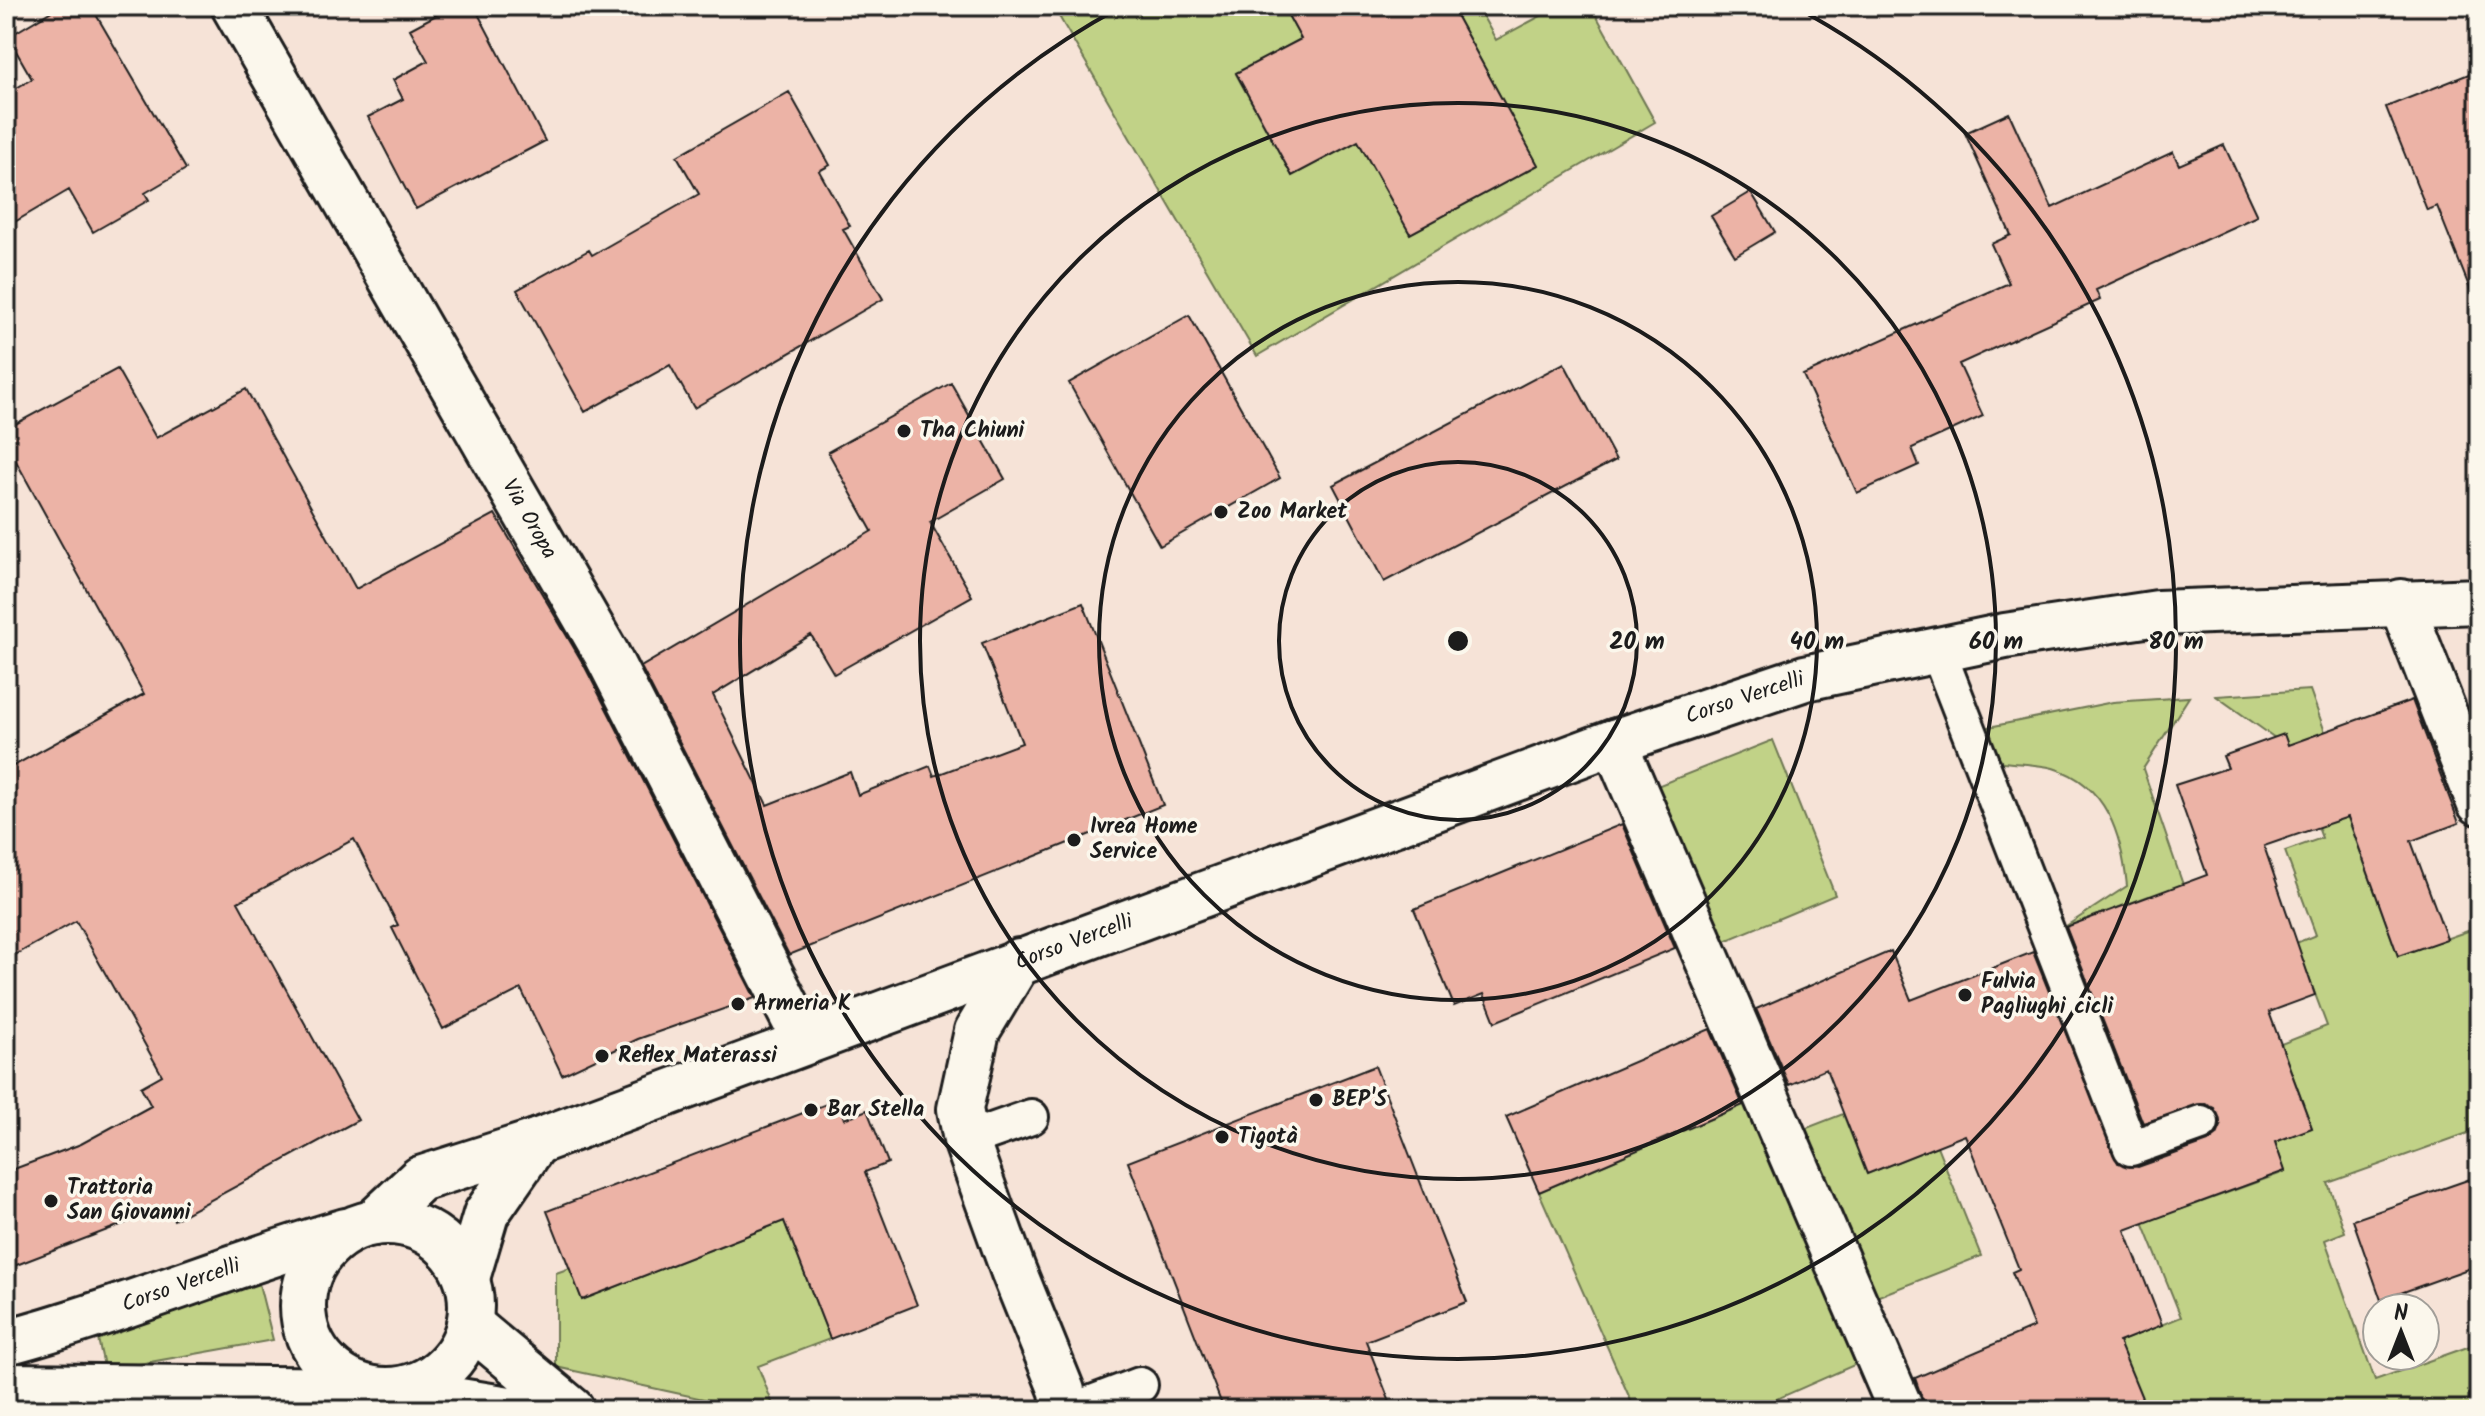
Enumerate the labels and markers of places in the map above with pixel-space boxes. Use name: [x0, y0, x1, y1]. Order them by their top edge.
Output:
place label: Tha Chiuni: [920, 414, 1026, 449]
marker: Tha Chiuni: [895, 422, 913, 440]
place label: Zoo Market: [1237, 495, 1348, 530]
marker: Zoo Market: [1212, 503, 1230, 521]
centre of rings: [1444, 627, 1472, 655]
place label: Ivrea Home Service: [1090, 810, 1198, 870]
marker: Ivrea Home Service: [1065, 831, 1083, 849]
place label: Fulvia Pagliughi cicli: [1981, 965, 2114, 1025]
marker: Fulvia Pagliughi cicli: [1956, 986, 1974, 1004]
place label: Armeria K: [754, 987, 851, 1022]
marker: Armeria K: [729, 995, 747, 1013]
place label: Reflex Materassi: [618, 1039, 778, 1074]
marker: Reflex Materassi: [593, 1047, 611, 1065]
place label: BEP'S: [1332, 1083, 1388, 1118]
marker: BEP'S: [1307, 1091, 1325, 1109]
place label: Bar Stella: [827, 1093, 924, 1128]
marker: Bar Stella: [802, 1101, 820, 1119]
place label: Tigotà: [1238, 1120, 1298, 1155]
marker: Tigotà: [1213, 1128, 1231, 1146]
place label: Trattoria San Giovanni: [67, 1171, 192, 1231]
marker: Trattoria San Giovanni: [42, 1192, 60, 1210]

